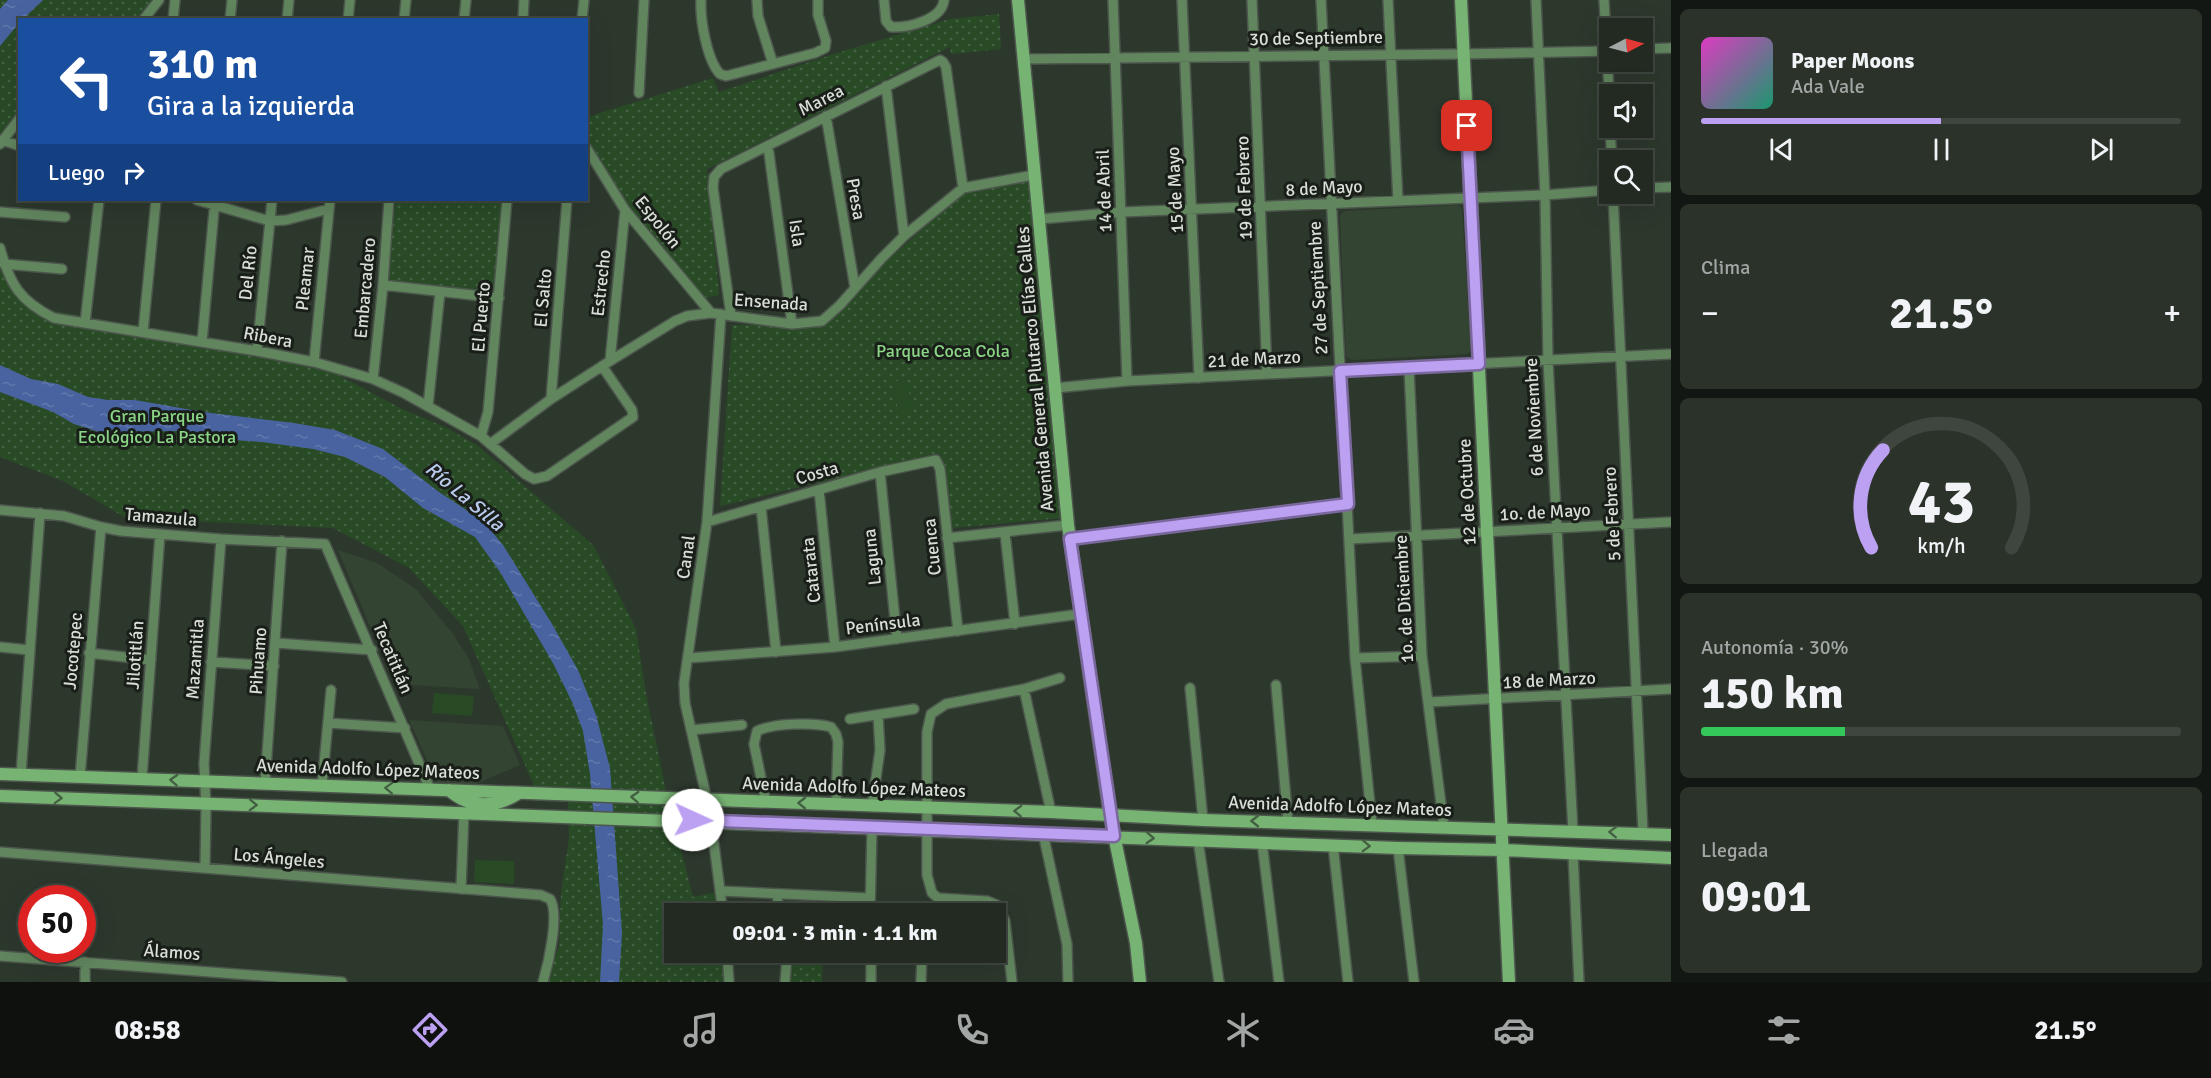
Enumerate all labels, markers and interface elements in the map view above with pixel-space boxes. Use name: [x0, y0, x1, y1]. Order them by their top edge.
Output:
north arrow: [1599, 18, 1653, 72]
map controls: [1599, 18, 1653, 204]
street label: 30 de Septiembre: [1249, 26, 1383, 50]
text: 310 m: [147, 39, 258, 90]
icon: left: [48, 42, 126, 120]
text: Paper Moons: [1791, 47, 1914, 74]
text: Ada Vale: [1791, 74, 1865, 99]
street label: Marea: [795, 79, 847, 121]
button: sound: [1599, 84, 1653, 138]
text: Gira a la izquierda: [147, 90, 355, 123]
pin: [1441, 100, 1492, 151]
icon: arrive: [1450, 109, 1483, 142]
icon: previous: [1765, 133, 1798, 166]
icon: pause: [1925, 133, 1958, 166]
icon: next: [2085, 133, 2118, 166]
street label: 19 de Febrero: [1231, 136, 1257, 240]
street label: 15 de Mayo: [1162, 146, 1188, 234]
street label: 14 de Abril: [1092, 149, 1116, 233]
button: search: [1599, 150, 1653, 204]
icon: right: [117, 156, 150, 189]
text: Luego: [48, 159, 105, 186]
street label: 8 de Mayo: [1285, 175, 1363, 201]
street label: Presa: [842, 176, 870, 222]
street label: Espolón: [630, 191, 686, 253]
street label: Isla: [784, 218, 810, 248]
street label: 27 de Septiembre: [1304, 221, 1332, 355]
street label: Avenida General Plutarco Elías Calles: [1012, 225, 1058, 512]
street label: Embarcadero: [350, 237, 380, 339]
street label: Del Río: [234, 245, 262, 301]
street label: Pleamar: [291, 246, 319, 312]
street label: Estrecho: [587, 248, 615, 318]
text: Clima: [1701, 255, 1750, 280]
street label: El Salto: [529, 268, 557, 328]
street label: El Puerto: [467, 281, 495, 353]
text: 21.5°: [1889, 286, 1993, 341]
street label: Ensenada: [733, 288, 809, 316]
text: −: [1701, 293, 1719, 334]
text: +: [2163, 293, 2181, 334]
street label: Ribera: [241, 321, 295, 353]
park label: Parque Coca Cola: [876, 340, 1010, 362]
street label: 21 de Marzo: [1207, 346, 1301, 372]
street label: 6 de Noviembre: [1520, 357, 1548, 477]
park label: Gran Parque Ecológico La Pastora: [78, 405, 236, 448]
street label: 12 de Octubre: [1453, 438, 1481, 546]
water label: Río La Silla: [420, 456, 510, 537]
street label: Costa: [793, 456, 841, 490]
text: 43: [1907, 463, 1975, 540]
street label: 5 de Febrero: [1599, 466, 1625, 562]
street label: 1o. de Mayo: [1499, 499, 1591, 525]
street label: Tamazula: [124, 503, 198, 531]
street label: Cuenca: [918, 517, 946, 577]
street label: Laguna: [858, 528, 886, 586]
text: km/h: [1917, 533, 1965, 559]
street label: Canal: [672, 534, 700, 580]
street label: 1o. de Diciembre: [1390, 534, 1418, 664]
street label: Catarata: [797, 536, 825, 604]
street label: Península: [844, 608, 922, 640]
street label: Jocotepec: [59, 612, 87, 690]
street label: Mazamitla: [181, 618, 209, 700]
street label: Tecatitlán: [368, 619, 418, 697]
street label: Jilotitlán: [122, 620, 148, 690]
street label: Pihuamo: [245, 627, 271, 695]
text: Autonomía · 30%: [1701, 635, 1849, 660]
text: 150 km: [1701, 666, 1844, 721]
street label: 18 de Marzo: [1502, 667, 1596, 693]
street label: Avenida Adolfo López Mateos: [256, 754, 480, 784]
street label: Avenida Adolfo López Mateos: [742, 772, 966, 802]
one-way arrow: [169, 773, 178, 786]
one-way arrow: [385, 781, 394, 794]
position arrow: [661, 788, 725, 852]
one-way arrow: [630, 790, 639, 803]
one-way arrow: [54, 791, 63, 804]
street label: Avenida Adolfo López Mateos: [1228, 791, 1452, 821]
one-way arrow: [798, 797, 807, 809]
one-way arrow: [249, 798, 258, 811]
one-way arrow: [1014, 805, 1023, 817]
one-way arrow: [1250, 815, 1259, 827]
one-way arrow: [1608, 826, 1617, 839]
one-way arrow: [1146, 831, 1155, 844]
text: Llegada: [1701, 838, 1768, 863]
one-way arrow: [1362, 840, 1371, 853]
street label: Los Ángeles: [232, 843, 326, 873]
text: 09:01: [1701, 869, 1811, 924]
speed limit sign: 50: [18, 885, 96, 963]
text: 09:01 · 3 min · 1.1 km: [732, 919, 938, 946]
street label: Álamos: [143, 939, 201, 965]
icon: directions: [409, 1009, 451, 1051]
icon: music: [680, 1009, 722, 1051]
icon: phone: [951, 1009, 993, 1051]
icon: climate: [1222, 1009, 1264, 1051]
icon: car: [1493, 1009, 1535, 1051]
icon: filters: [1763, 1009, 1805, 1051]
text: 08:58: [114, 1014, 181, 1047]
text: 21.5°: [2034, 1014, 2097, 1047]

